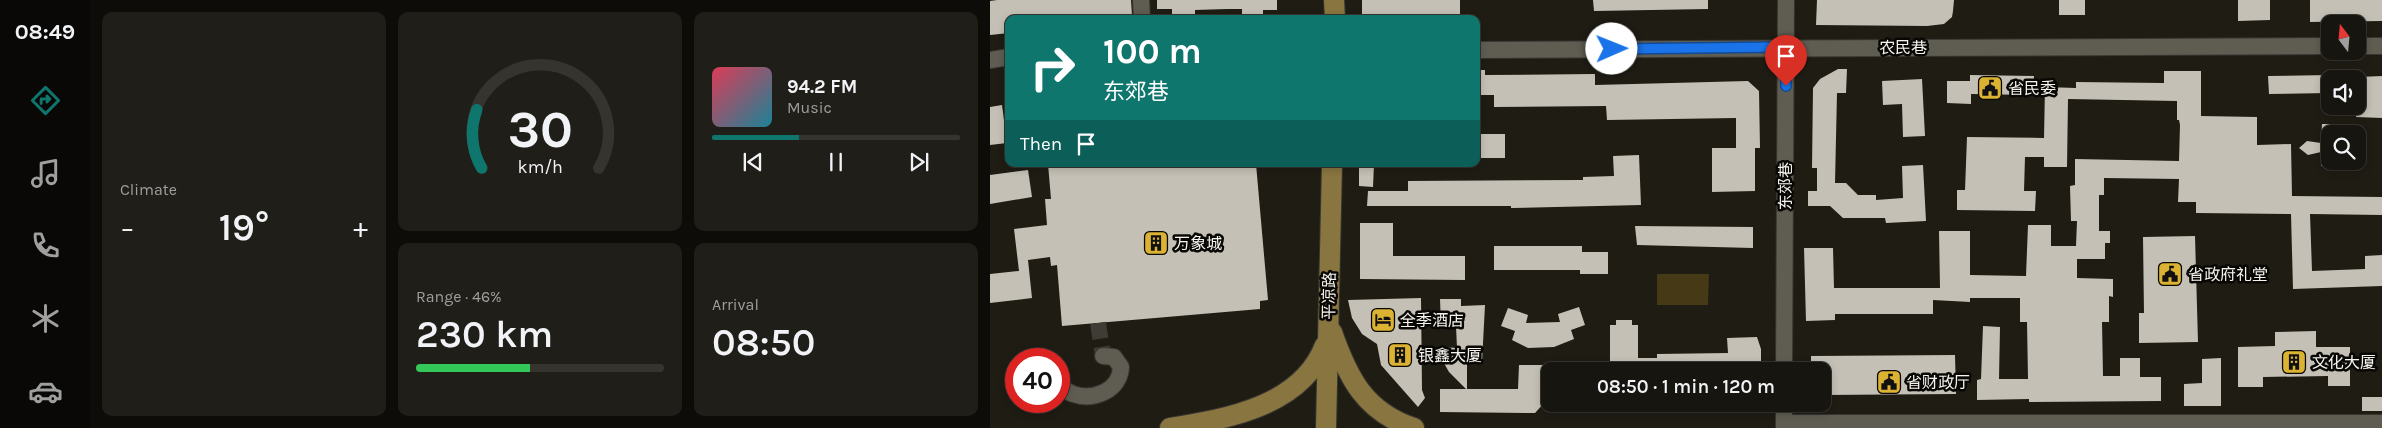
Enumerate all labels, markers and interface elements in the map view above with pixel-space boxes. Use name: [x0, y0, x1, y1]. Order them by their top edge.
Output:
north arrow: [2321, 15, 2366, 60]
map controls: [2321, 15, 2366, 170]
text: 08:49: [15, 19, 75, 45]
position arrow: [1585, 22, 1637, 74]
text: 100 m: [1103, 31, 1202, 72]
icon: right: [1020, 35, 1085, 100]
pin: [1765, 35, 1807, 86]
street label: 农民巷: [1879, 38, 1927, 57]
icon: arrive: [1772, 42, 1800, 70]
button: sound: [2321, 70, 2366, 115]
public building icon: 省民委: [1977, 75, 2003, 101]
text: 94.2 FM: [787, 76, 857, 98]
text: 东郊巷: [1103, 79, 1169, 105]
place label: 省民委: [2008, 79, 2056, 98]
icon: directions: [28, 83, 63, 118]
text: Music: [787, 98, 832, 117]
text: 30: [507, 99, 573, 160]
button: search: [2321, 125, 2366, 170]
icon: arrive: [1072, 130, 1100, 158]
text: Then: [1020, 133, 1062, 155]
icon: previous: [739, 148, 767, 176]
icon: pause: [822, 148, 850, 176]
icon: next: [905, 148, 933, 176]
icon: music: [28, 156, 63, 191]
text: km/h: [517, 157, 563, 178]
street label: 东郊巷: [1776, 162, 1795, 210]
text: Climate: [120, 180, 177, 199]
text: 19°: [219, 205, 269, 250]
text: −: [120, 211, 135, 244]
text: +: [353, 211, 368, 244]
icon: phone: [28, 228, 63, 263]
building icon: 万象城: [1143, 230, 1169, 256]
place label: 万象城: [1174, 234, 1222, 253]
public building icon: 省政府礼堂: [2157, 261, 2183, 287]
place label: 省政府礼堂: [2188, 265, 2268, 284]
street label: 平凉路: [1319, 272, 1339, 320]
text: Range · 46%: [416, 287, 502, 306]
text: Arrival: [712, 295, 759, 314]
icon: climate: [28, 301, 63, 336]
hotel icon: 全季酒店: [1370, 307, 1396, 333]
place label: 全季酒店: [1400, 311, 1464, 330]
text: 230 km: [416, 312, 553, 357]
text: 08:50: [712, 320, 815, 365]
building icon: 银鑫大厦: [1387, 342, 1413, 368]
place label: 银鑫大厦: [1418, 346, 1482, 365]
speed limit sign: 40: [1005, 348, 1070, 413]
building icon: 文化大厦: [2281, 349, 2307, 375]
place label: 文化大厦: [2312, 353, 2376, 372]
public building icon: 省财政厅: [1876, 369, 1902, 395]
place label: 省财政厅: [1906, 373, 1970, 392]
icon: car: [28, 374, 63, 409]
text: 08:50 · 1 min · 120 m: [1597, 376, 1775, 398]

